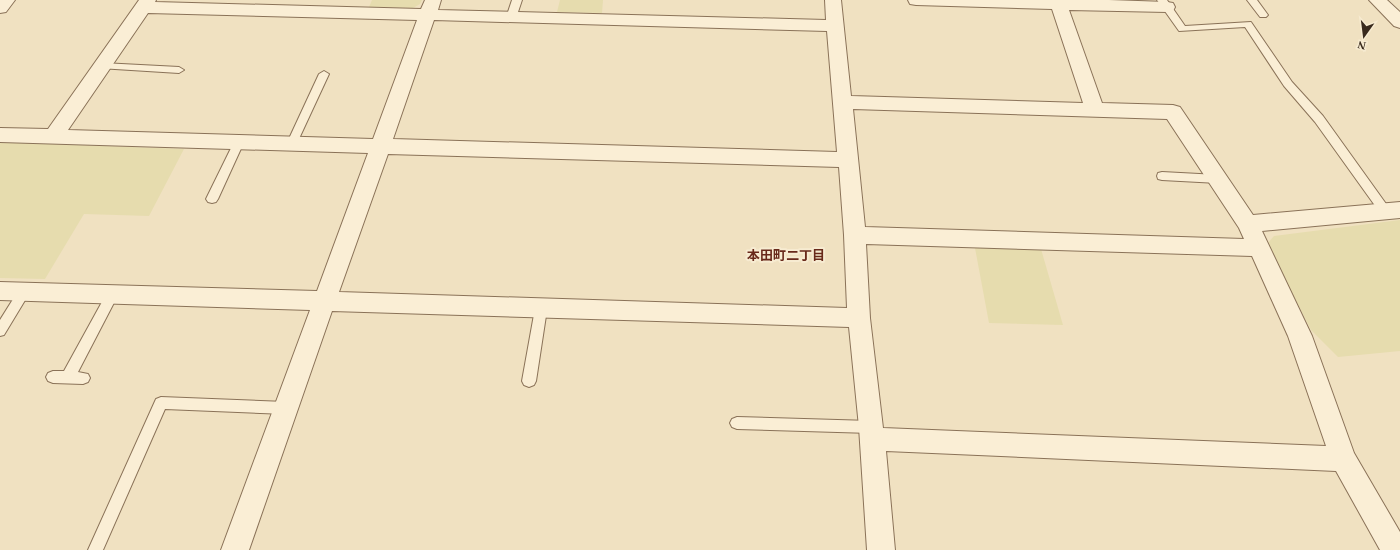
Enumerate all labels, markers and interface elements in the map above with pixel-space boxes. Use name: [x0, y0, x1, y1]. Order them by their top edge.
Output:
north arrow: [1344, 16, 1384, 56]
text: N: [1356, 39, 1367, 52]
district label: 本田町二丁目: [747, 248, 825, 263]

